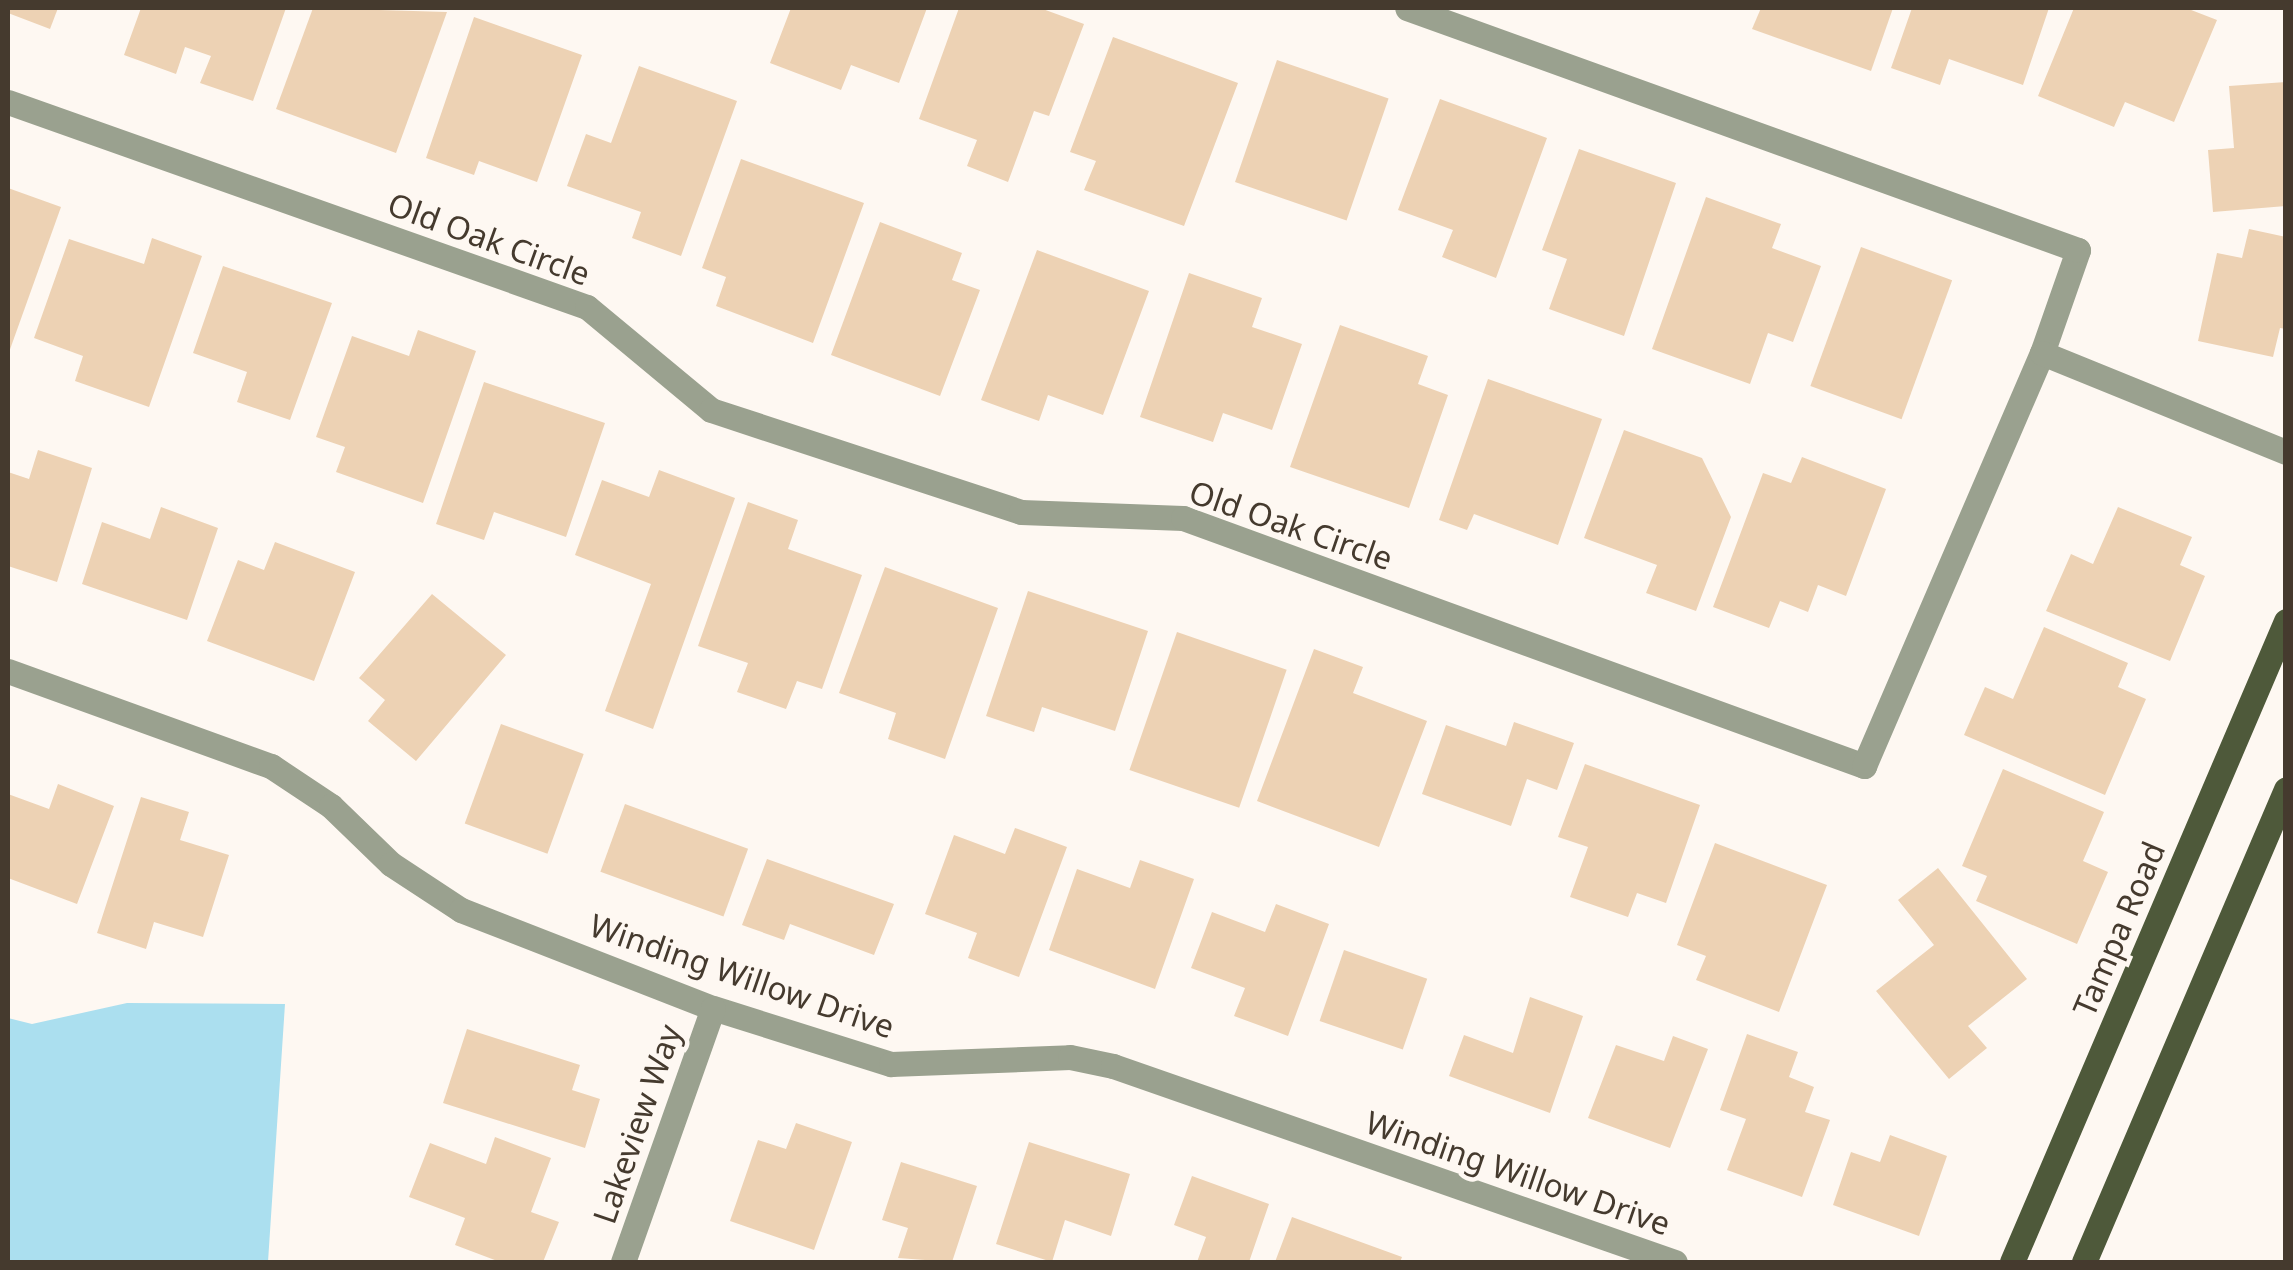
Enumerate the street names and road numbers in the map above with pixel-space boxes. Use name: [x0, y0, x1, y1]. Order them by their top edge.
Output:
street label: Old Oak Circle: [383, 185, 595, 293]
street label: Old Oak Circle: [1184, 472, 1398, 578]
street label: Tampa Road: [2065, 836, 2173, 1022]
street label: Winding Willow Drive: [585, 906, 899, 1046]
street label: Lakeview Way: [585, 1019, 689, 1229]
street label: Winding Willow Drive: [1361, 1103, 1675, 1243]

